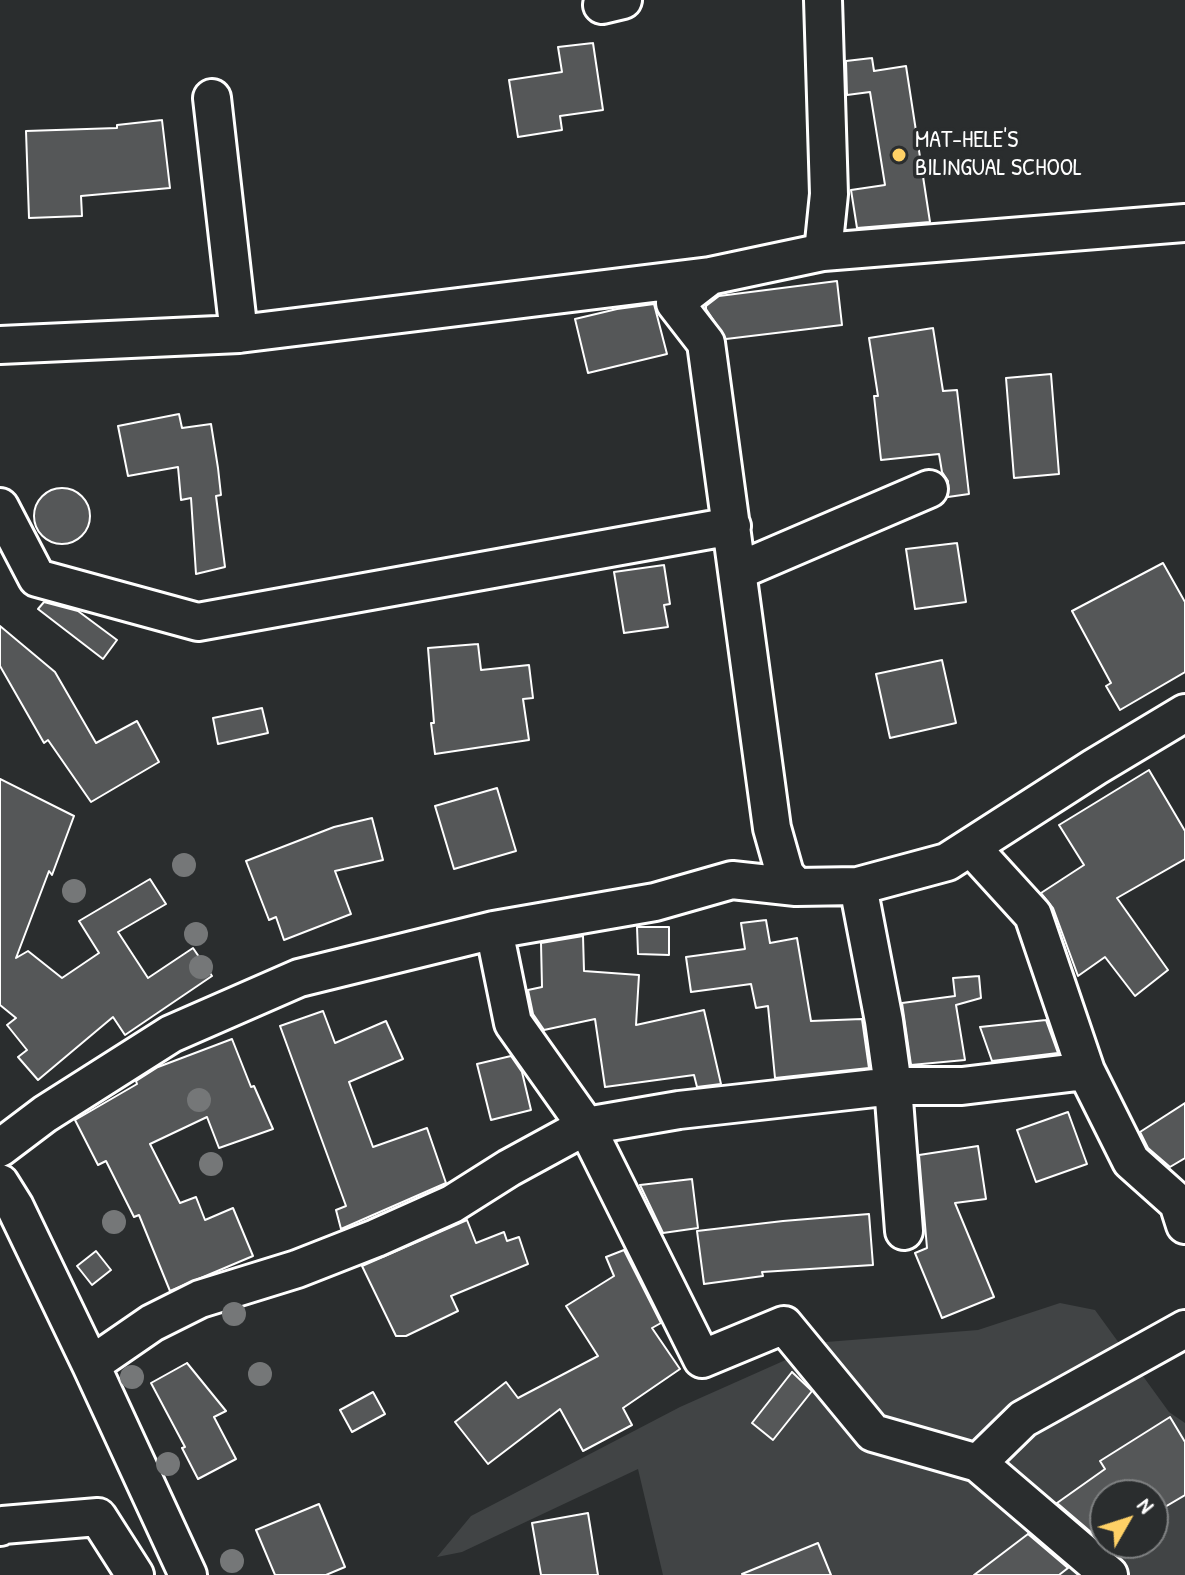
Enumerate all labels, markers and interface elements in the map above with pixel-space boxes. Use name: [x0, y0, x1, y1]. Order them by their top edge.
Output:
place label: MAT-HELE'S BILINGUAL SCHOOL: [915, 127, 1082, 183]
marker: MAT-HELE'S BILINGUAL SCHOOL: [890, 146, 908, 164]
north arrow: [1089, 1479, 1169, 1559]
text: N: [1131, 1491, 1161, 1519]

